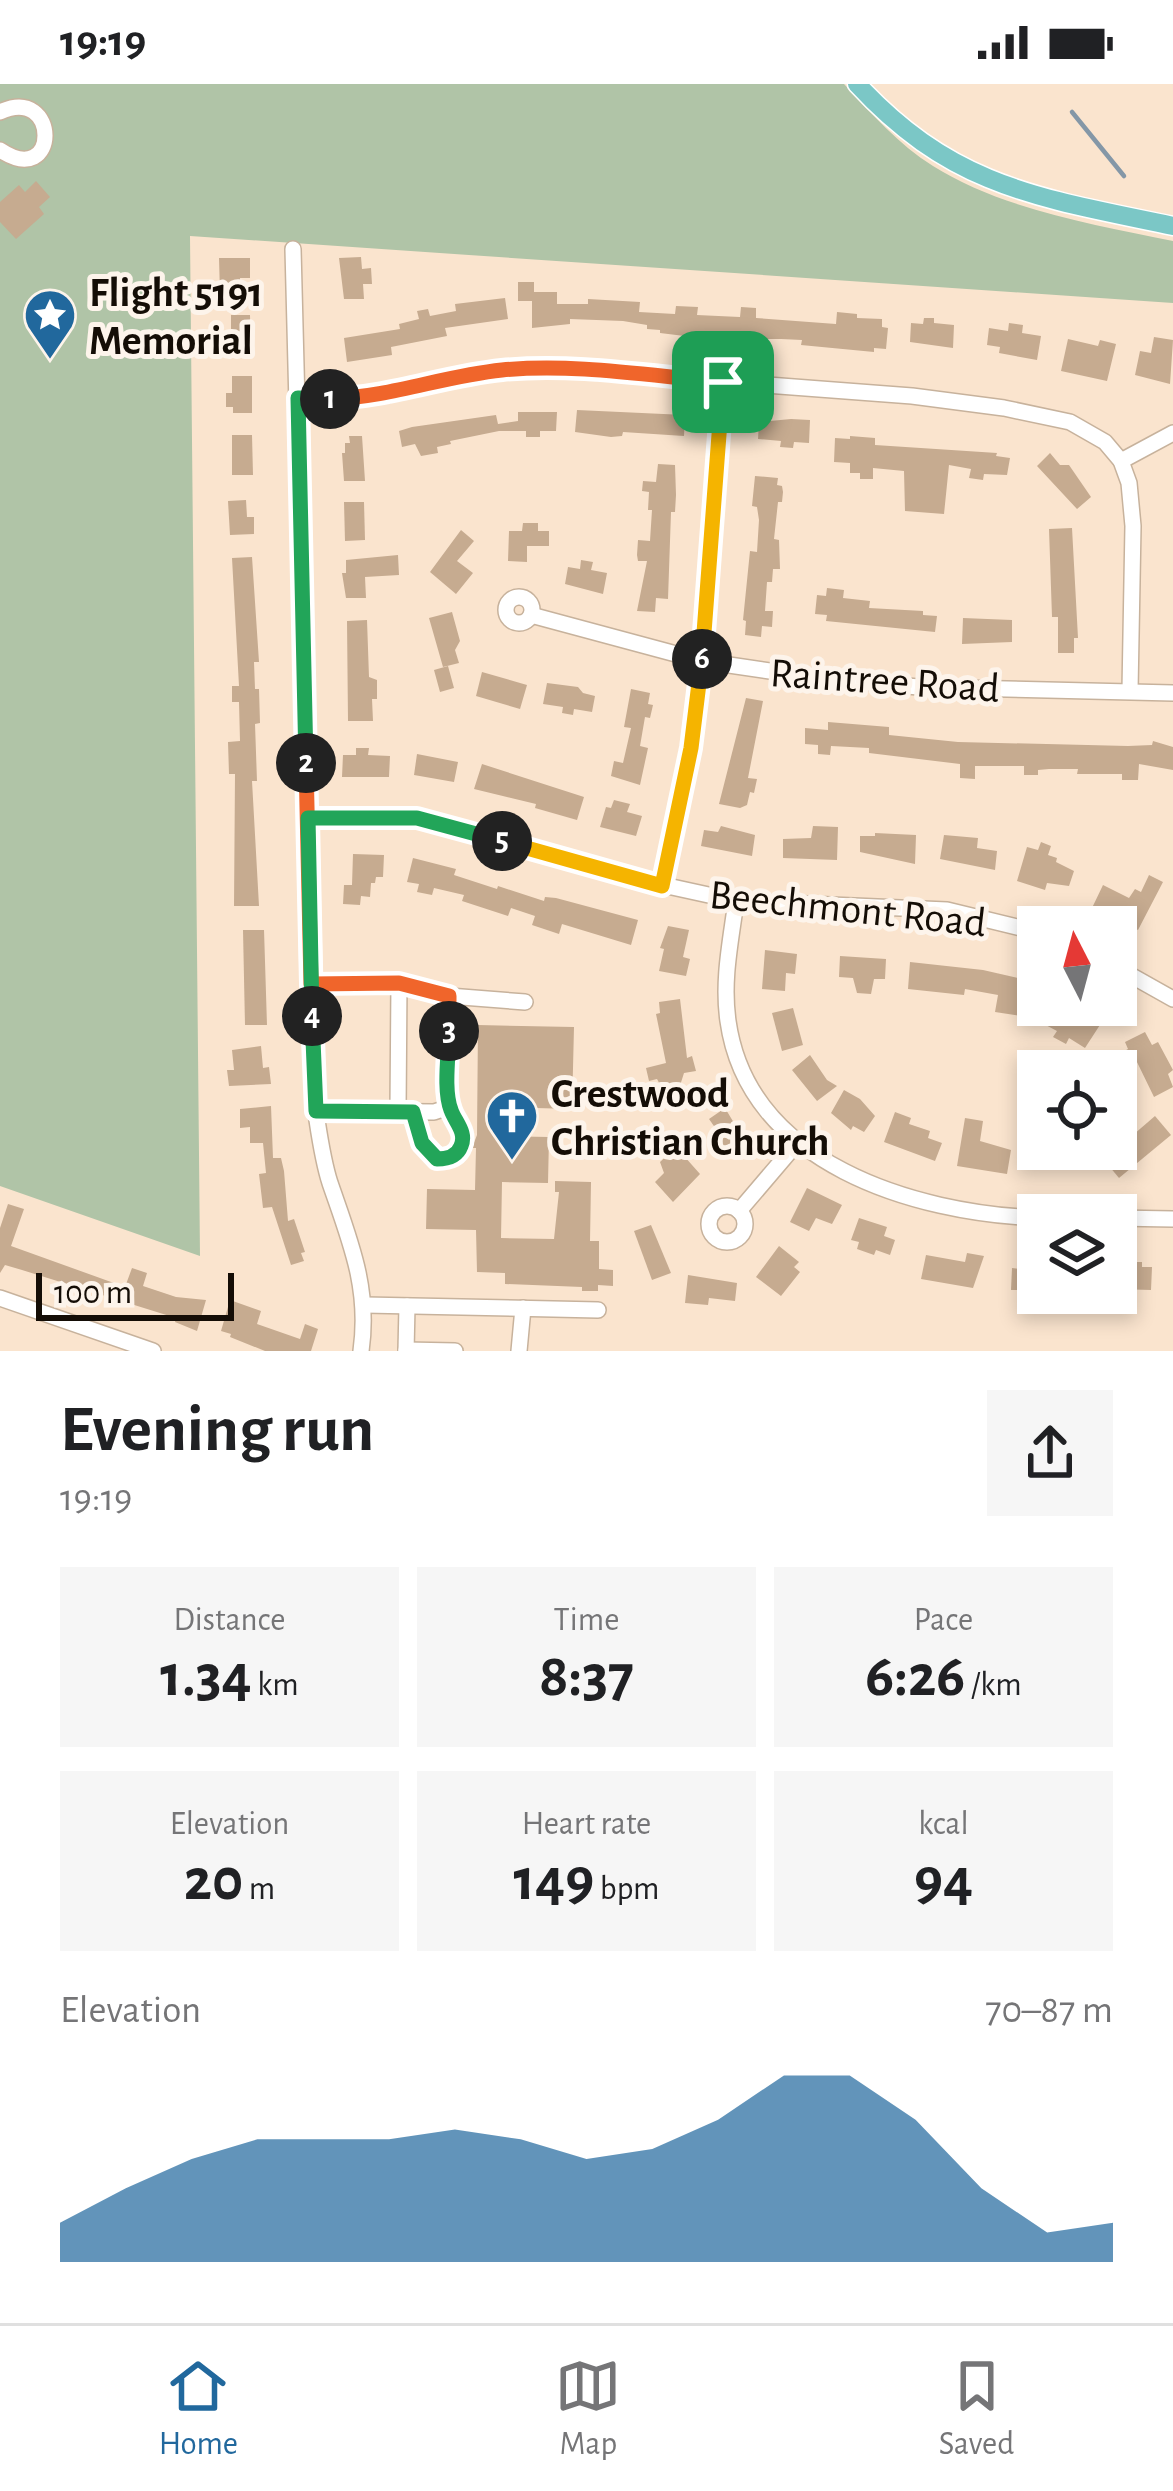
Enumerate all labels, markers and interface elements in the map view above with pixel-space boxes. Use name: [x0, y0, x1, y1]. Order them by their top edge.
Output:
text: 19:19: [60, 19, 146, 64]
place label: Flight 5191 Memorial: [89, 272, 263, 362]
place icon: Flight 5191 Memorial: [22, 287, 78, 361]
pin: [672, 331, 774, 433]
icon: arrive: [690, 349, 756, 415]
pin: 1: [300, 369, 360, 429]
text: 1: [324, 382, 336, 415]
pin: 6: [672, 629, 732, 689]
text: 6: [694, 642, 710, 675]
street label: Raintree Road: [769, 652, 1001, 710]
pin: 2: [276, 733, 336, 793]
text: 2: [298, 746, 314, 779]
pin: 5: [472, 811, 532, 871]
text: 5: [495, 824, 509, 857]
street label: Beechmont Road: [707, 874, 988, 944]
north arrow: [1017, 906, 1137, 1026]
map controls: [1017, 906, 1137, 1314]
pin: 4: [282, 986, 342, 1046]
text: 4: [304, 999, 320, 1032]
pin: 3: [419, 1001, 479, 1061]
text: 3: [442, 1014, 456, 1047]
button: locate: [1017, 1050, 1137, 1170]
place label: Crestwood Christian Church: [551, 1073, 829, 1163]
church icon: Crestwood Christian Church: [484, 1088, 540, 1162]
button: layers: [1017, 1194, 1137, 1314]
scale bar: [36, 1267, 234, 1320]
text: 100 m: [54, 1277, 132, 1310]
button: share: [987, 1390, 1113, 1516]
text: Evening run: [60, 1397, 374, 1463]
text: 19:19: [60, 1479, 132, 1518]
text: Distance: [174, 1604, 285, 1637]
text: Time: [554, 1604, 619, 1637]
text: Pace: [914, 1604, 973, 1637]
text: 1.34: [160, 1647, 252, 1707]
text: 8:37: [539, 1647, 634, 1707]
text: 6:26: [865, 1647, 965, 1707]
text: km: [252, 1669, 299, 1702]
text: /km: [965, 1669, 1022, 1702]
text: Elevation: [170, 1808, 289, 1841]
text: Heart rate: [522, 1808, 651, 1841]
text: kcal: [918, 1808, 969, 1841]
text: 20: [184, 1851, 243, 1911]
text: 149: [513, 1851, 594, 1911]
text: 94: [914, 1851, 973, 1911]
text: m: [243, 1873, 275, 1906]
text: bpm: [594, 1873, 660, 1906]
text: Elevation: [60, 1991, 201, 2030]
text: 70–87 m: [985, 1991, 1113, 2030]
tab: Home: [159, 2353, 238, 2465]
tab: Map: [555, 2353, 621, 2465]
tab: Saved: [939, 2353, 1014, 2465]

